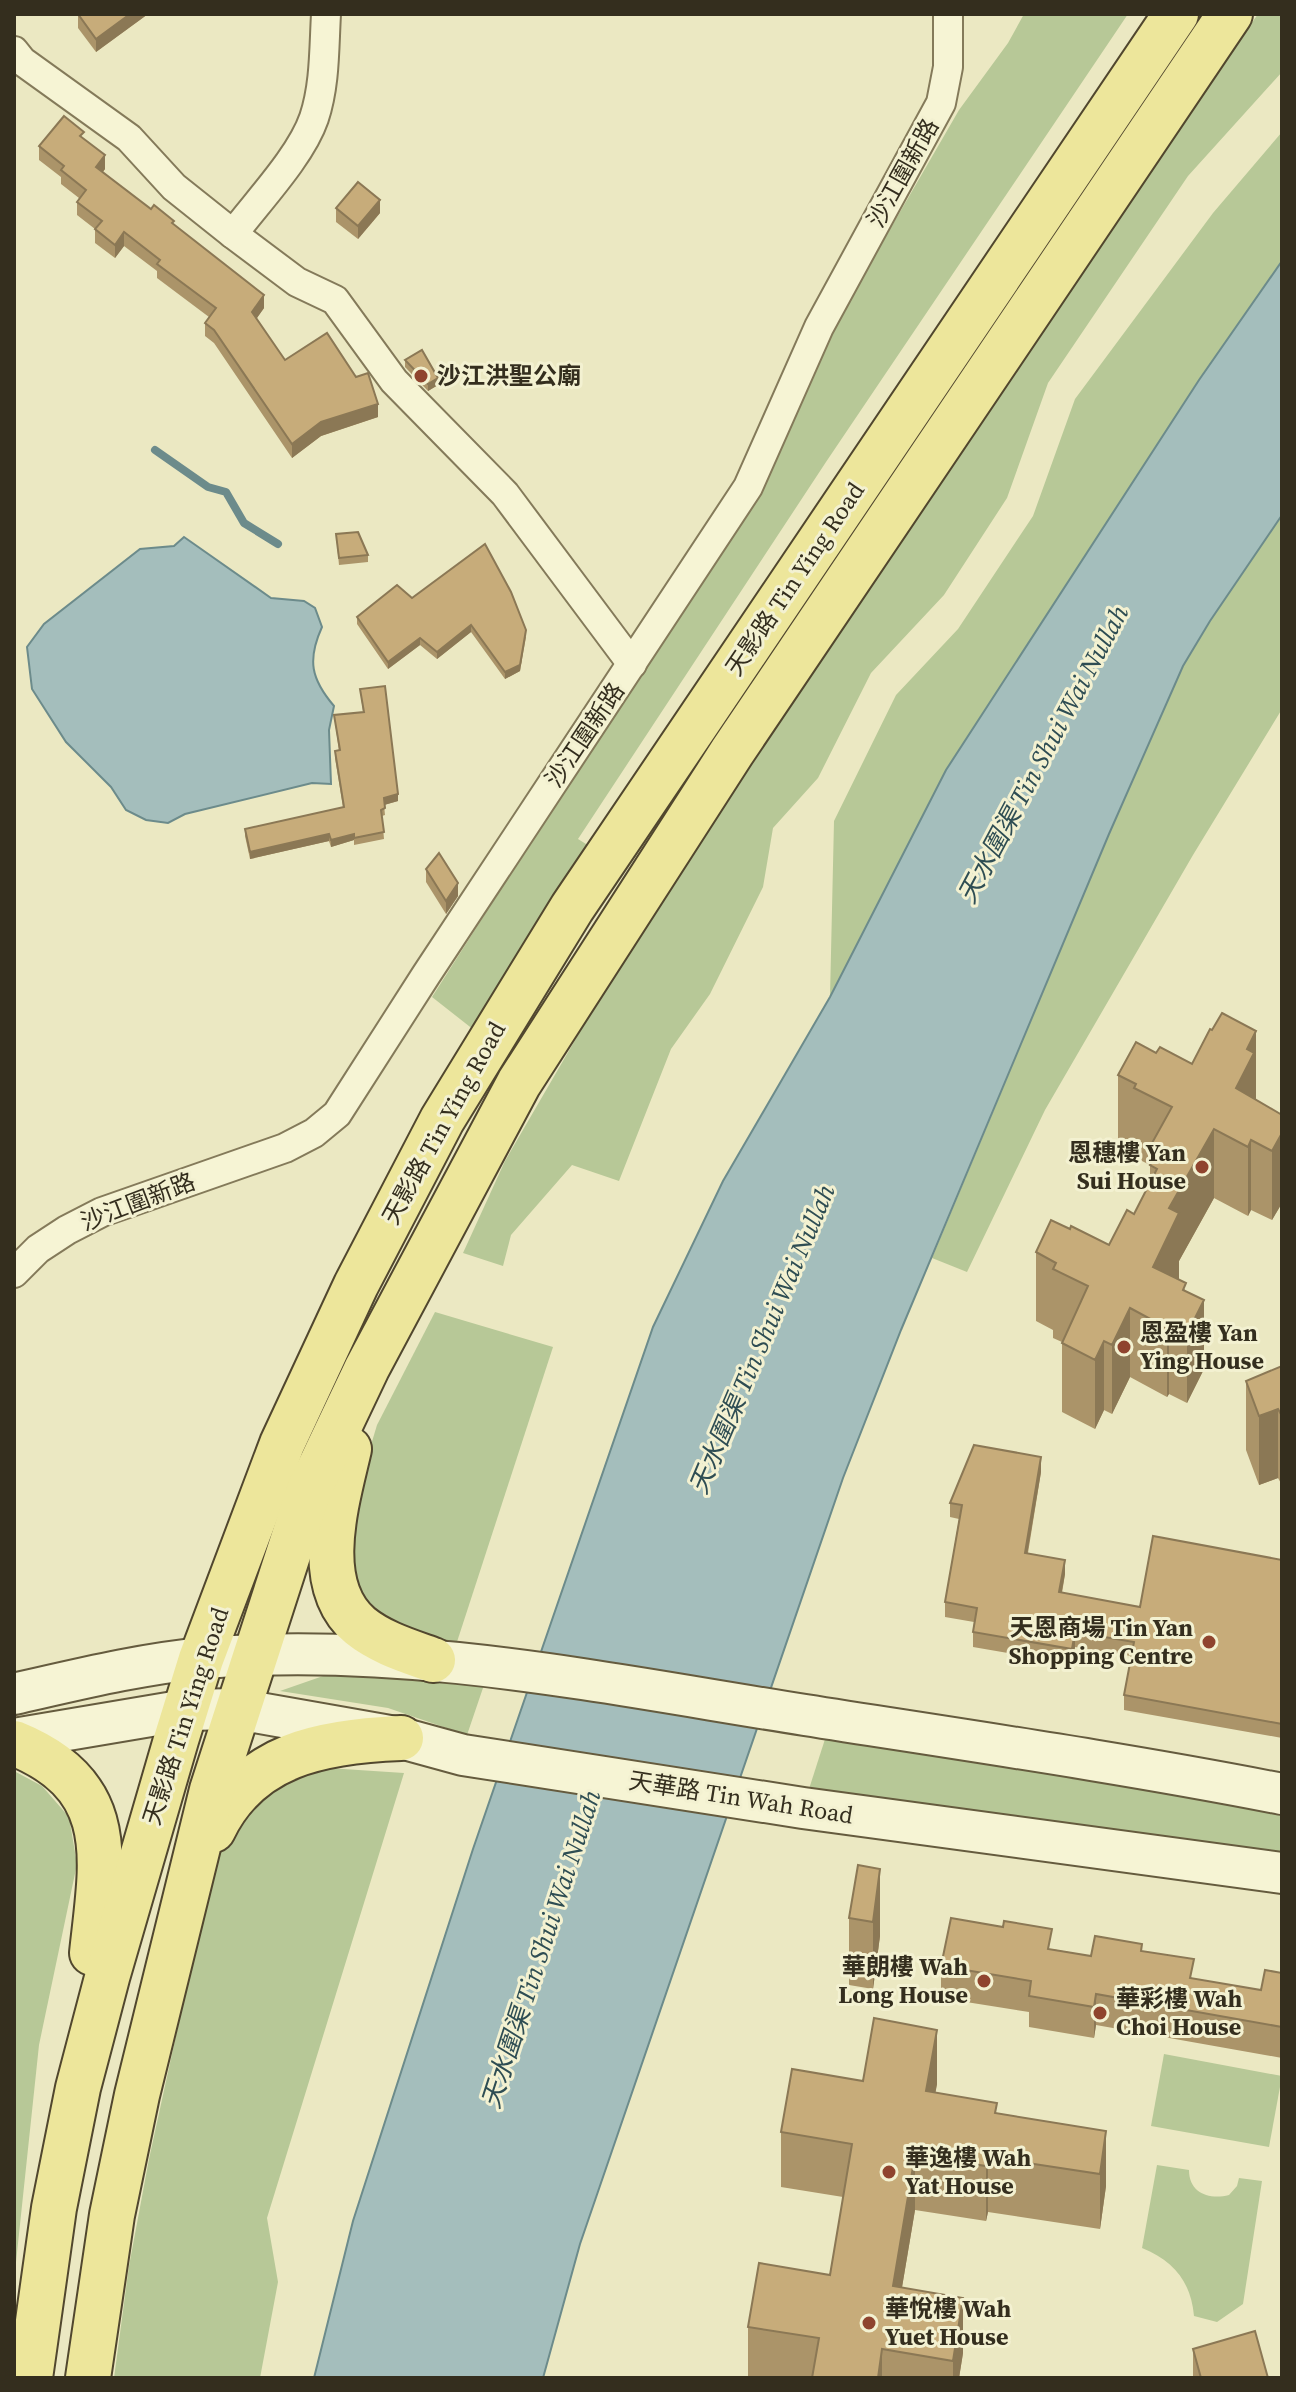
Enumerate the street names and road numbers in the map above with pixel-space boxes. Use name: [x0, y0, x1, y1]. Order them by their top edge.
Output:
street label: 沙江圍新路: [859, 112, 946, 233]
street label: 天影路 Tin Ying Road: [717, 475, 872, 682]
street label: 沙江圍新路: [537, 676, 632, 794]
street label: 天影路 Tin Ying Road: [374, 1015, 513, 1230]
street label: 沙江圍新路: [76, 1165, 200, 1238]
street label: 天影路 Tin Ying Road: [135, 1602, 236, 1829]
street label: 天華路 Tin Wah Road: [627, 1763, 856, 1832]

